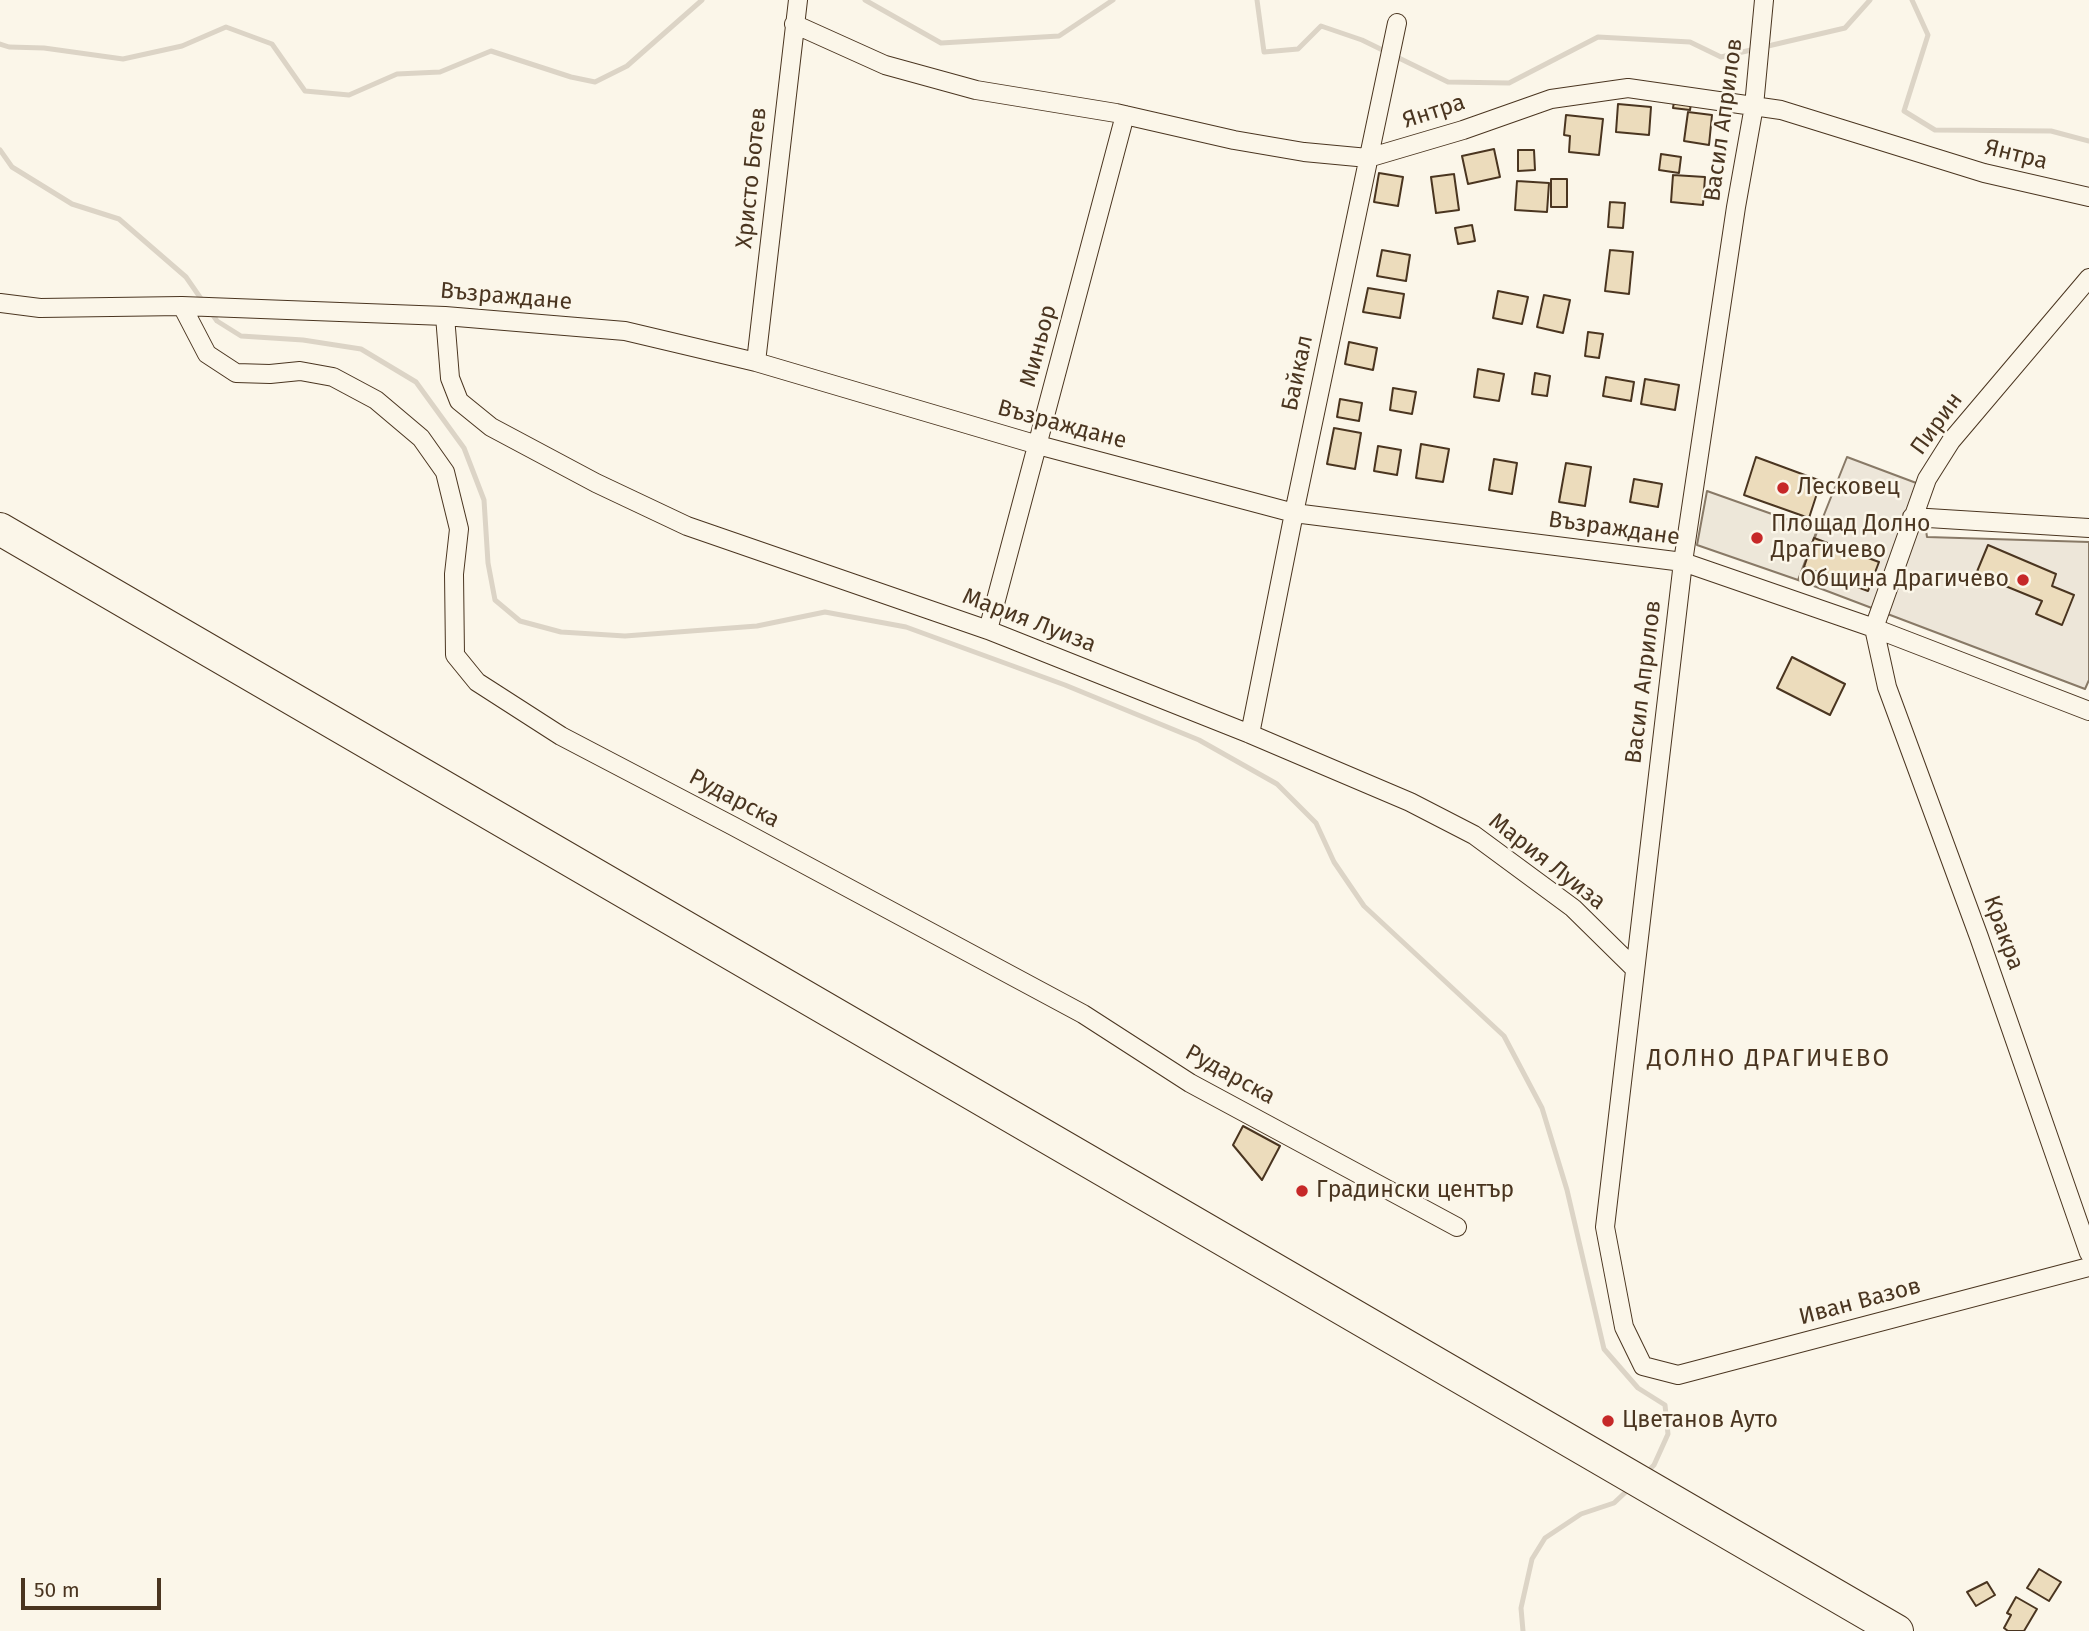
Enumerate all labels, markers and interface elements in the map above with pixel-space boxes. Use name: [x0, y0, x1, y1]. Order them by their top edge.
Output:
street label: Васил Априлов: [1699, 37, 1749, 203]
street label: Янтра: [1399, 89, 1469, 135]
street label: Христо Ботев: [731, 106, 773, 250]
street label: Янтра: [1982, 134, 2050, 176]
street label: Възраждане: [439, 277, 573, 317]
street label: Миньор: [1015, 302, 1063, 390]
street label: Байкал: [1276, 332, 1320, 414]
street label: Пирин: [1905, 387, 1969, 461]
street label: Възраждане: [994, 395, 1130, 455]
place label: Лесковец: [1797, 474, 1900, 502]
marker: Лесковец: [1775, 480, 1791, 496]
street label: Възраждане: [1546, 506, 1682, 552]
place label: Площад Долно Драгичево: [1771, 511, 1931, 565]
marker: Площад Долно Драгичево: [1749, 530, 1765, 546]
place label: Община Драгичево: [1800, 566, 2009, 594]
marker: Община Драгичево: [2015, 572, 2031, 588]
street label: Мария Луиза: [958, 583, 1100, 659]
street label: Васил Априлов: [1620, 599, 1668, 765]
street label: Рударска: [684, 764, 784, 834]
street label: Мария Луиза: [1483, 808, 1611, 916]
street label: Кракра: [1977, 892, 2029, 974]
street label: Рударска: [1180, 1039, 1280, 1111]
district label: ДОЛНО ДРАГИЧЕВО: [1649, 1045, 1889, 1073]
place label: Градински център: [1316, 1177, 1514, 1205]
marker: Градински център: [1294, 1183, 1310, 1199]
street label: Иван Вазов: [1796, 1272, 1924, 1332]
place label: Цветанов Ауто: [1622, 1407, 1778, 1435]
marker: Цветанов Ауто: [1600, 1413, 1616, 1429]
scale bar: [24, 1564, 164, 1608]
text: 50 m: [34, 1577, 80, 1603]

